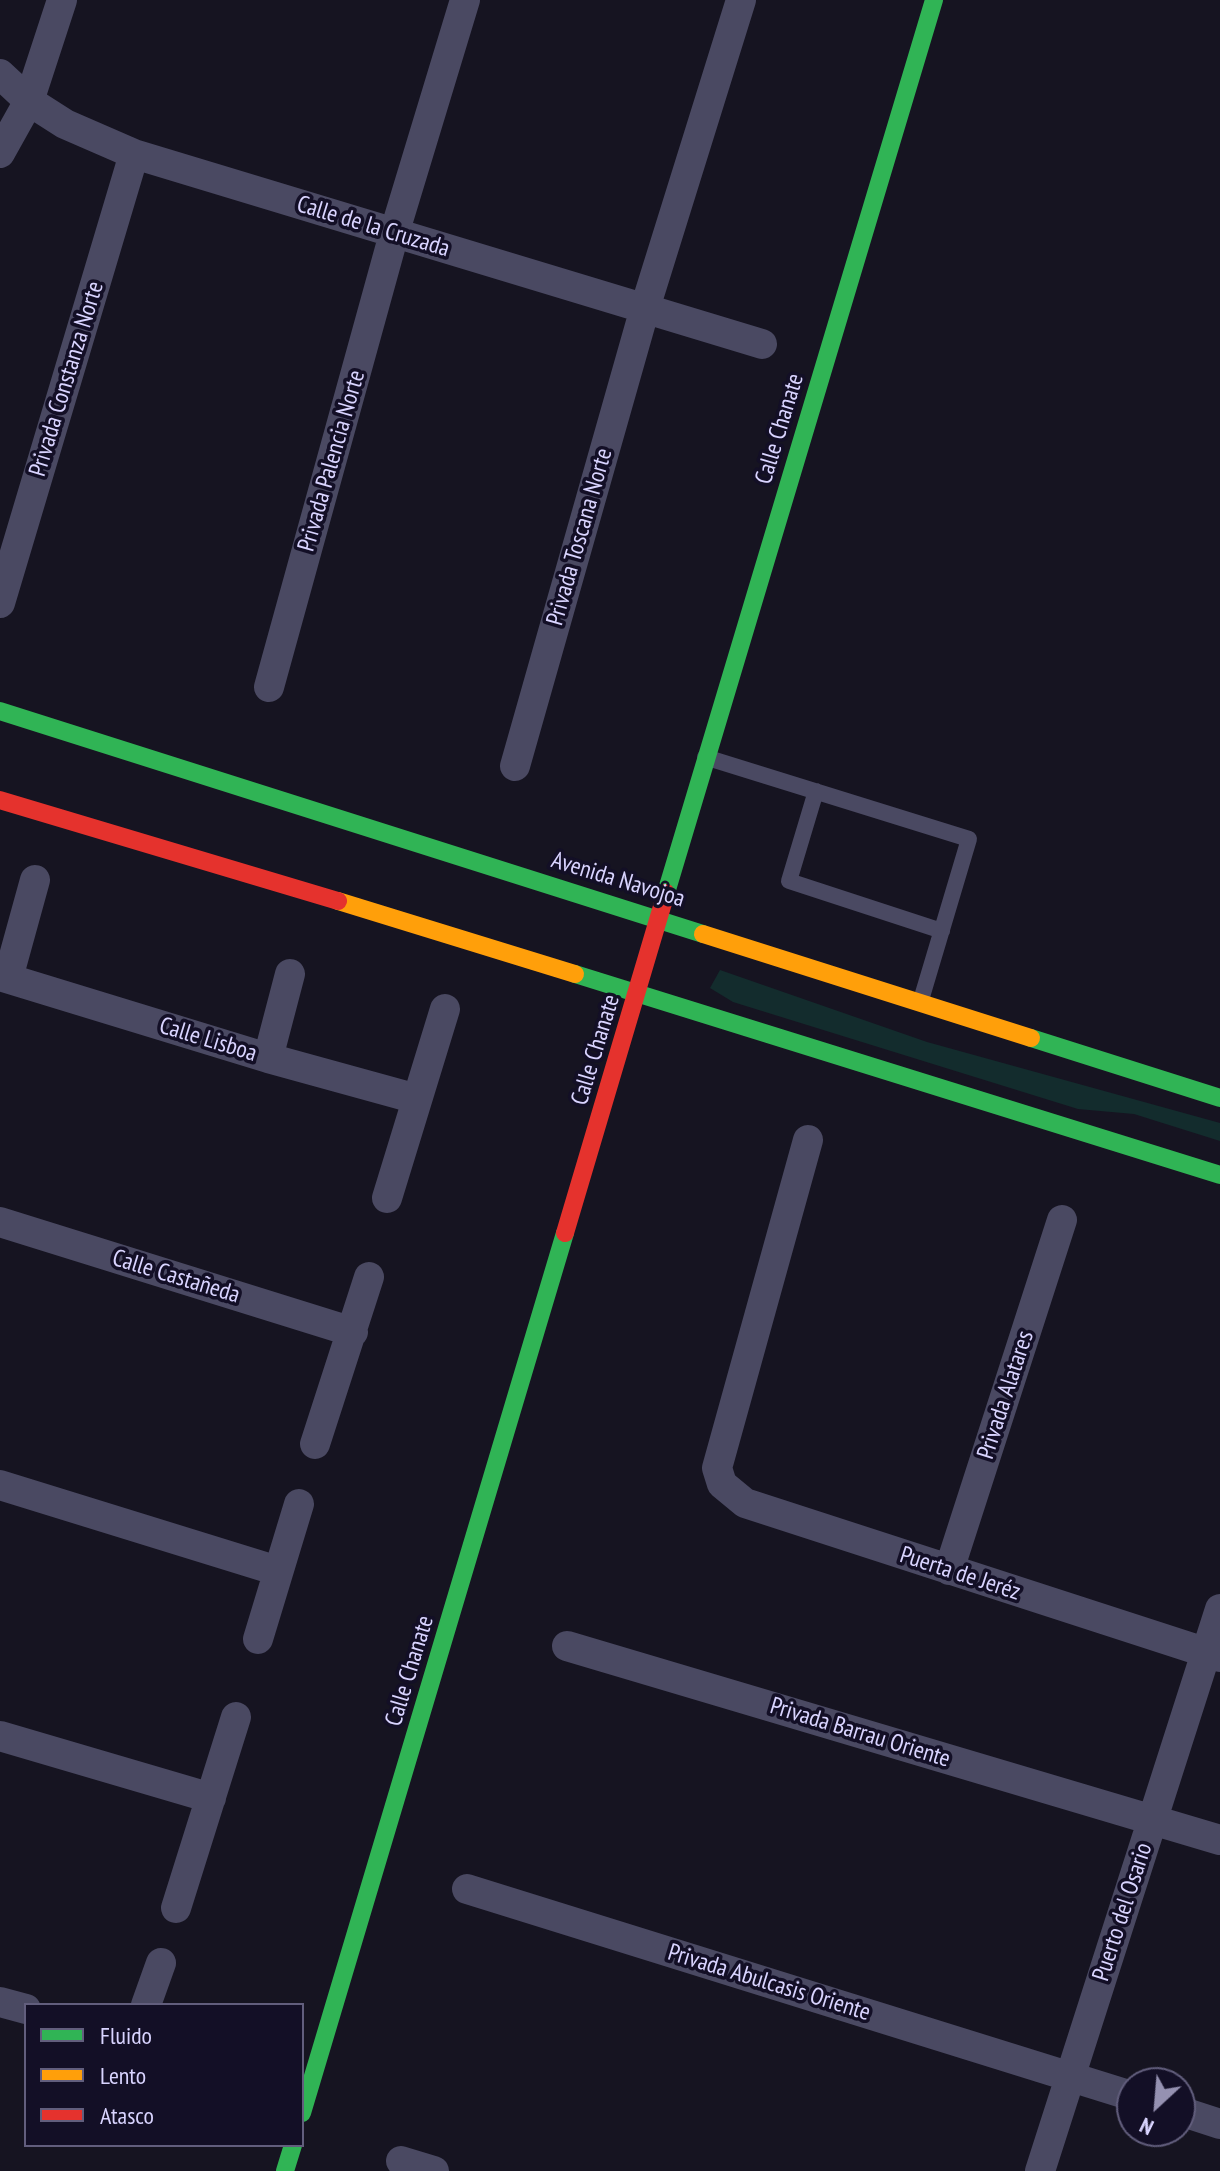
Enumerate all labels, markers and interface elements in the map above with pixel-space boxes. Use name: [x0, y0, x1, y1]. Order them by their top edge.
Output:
street label: Calle de la Cruzada: [293, 190, 453, 264]
street label: Privada Constanza Norte: [24, 278, 110, 480]
street label: Privada Palencia Norte: [292, 367, 372, 555]
street label: Calle Chanate: [750, 370, 810, 488]
street label: Privada Toscana Norte: [541, 445, 619, 629]
street label: Avenida Navojoa: [548, 846, 688, 914]
street label: Calle Chanate: [566, 991, 626, 1109]
street label: Calle Lisboa: [156, 1012, 260, 1068]
street label: Calle Castañeda: [109, 1244, 243, 1310]
street label: Privada Alatares: [972, 1327, 1040, 1463]
street label: Puerta de Jeréz: [896, 1541, 1024, 1607]
street label: Calle Chanate: [380, 1612, 440, 1730]
street label: Privada Barrau Oriente: [766, 1692, 954, 1774]
street label: Puerto del Osario: [1087, 1839, 1159, 1985]
street label: Privada Abulcasis Oriente: [664, 1939, 874, 2027]
legend: [24, 2003, 304, 2147]
text: Fluido: [100, 2020, 152, 2051]
text: Lento: [100, 2060, 146, 2091]
north arrow: [1116, 2067, 1196, 2147]
text: Atasco: [100, 2100, 154, 2131]
text: N: [1135, 2112, 1158, 2142]

